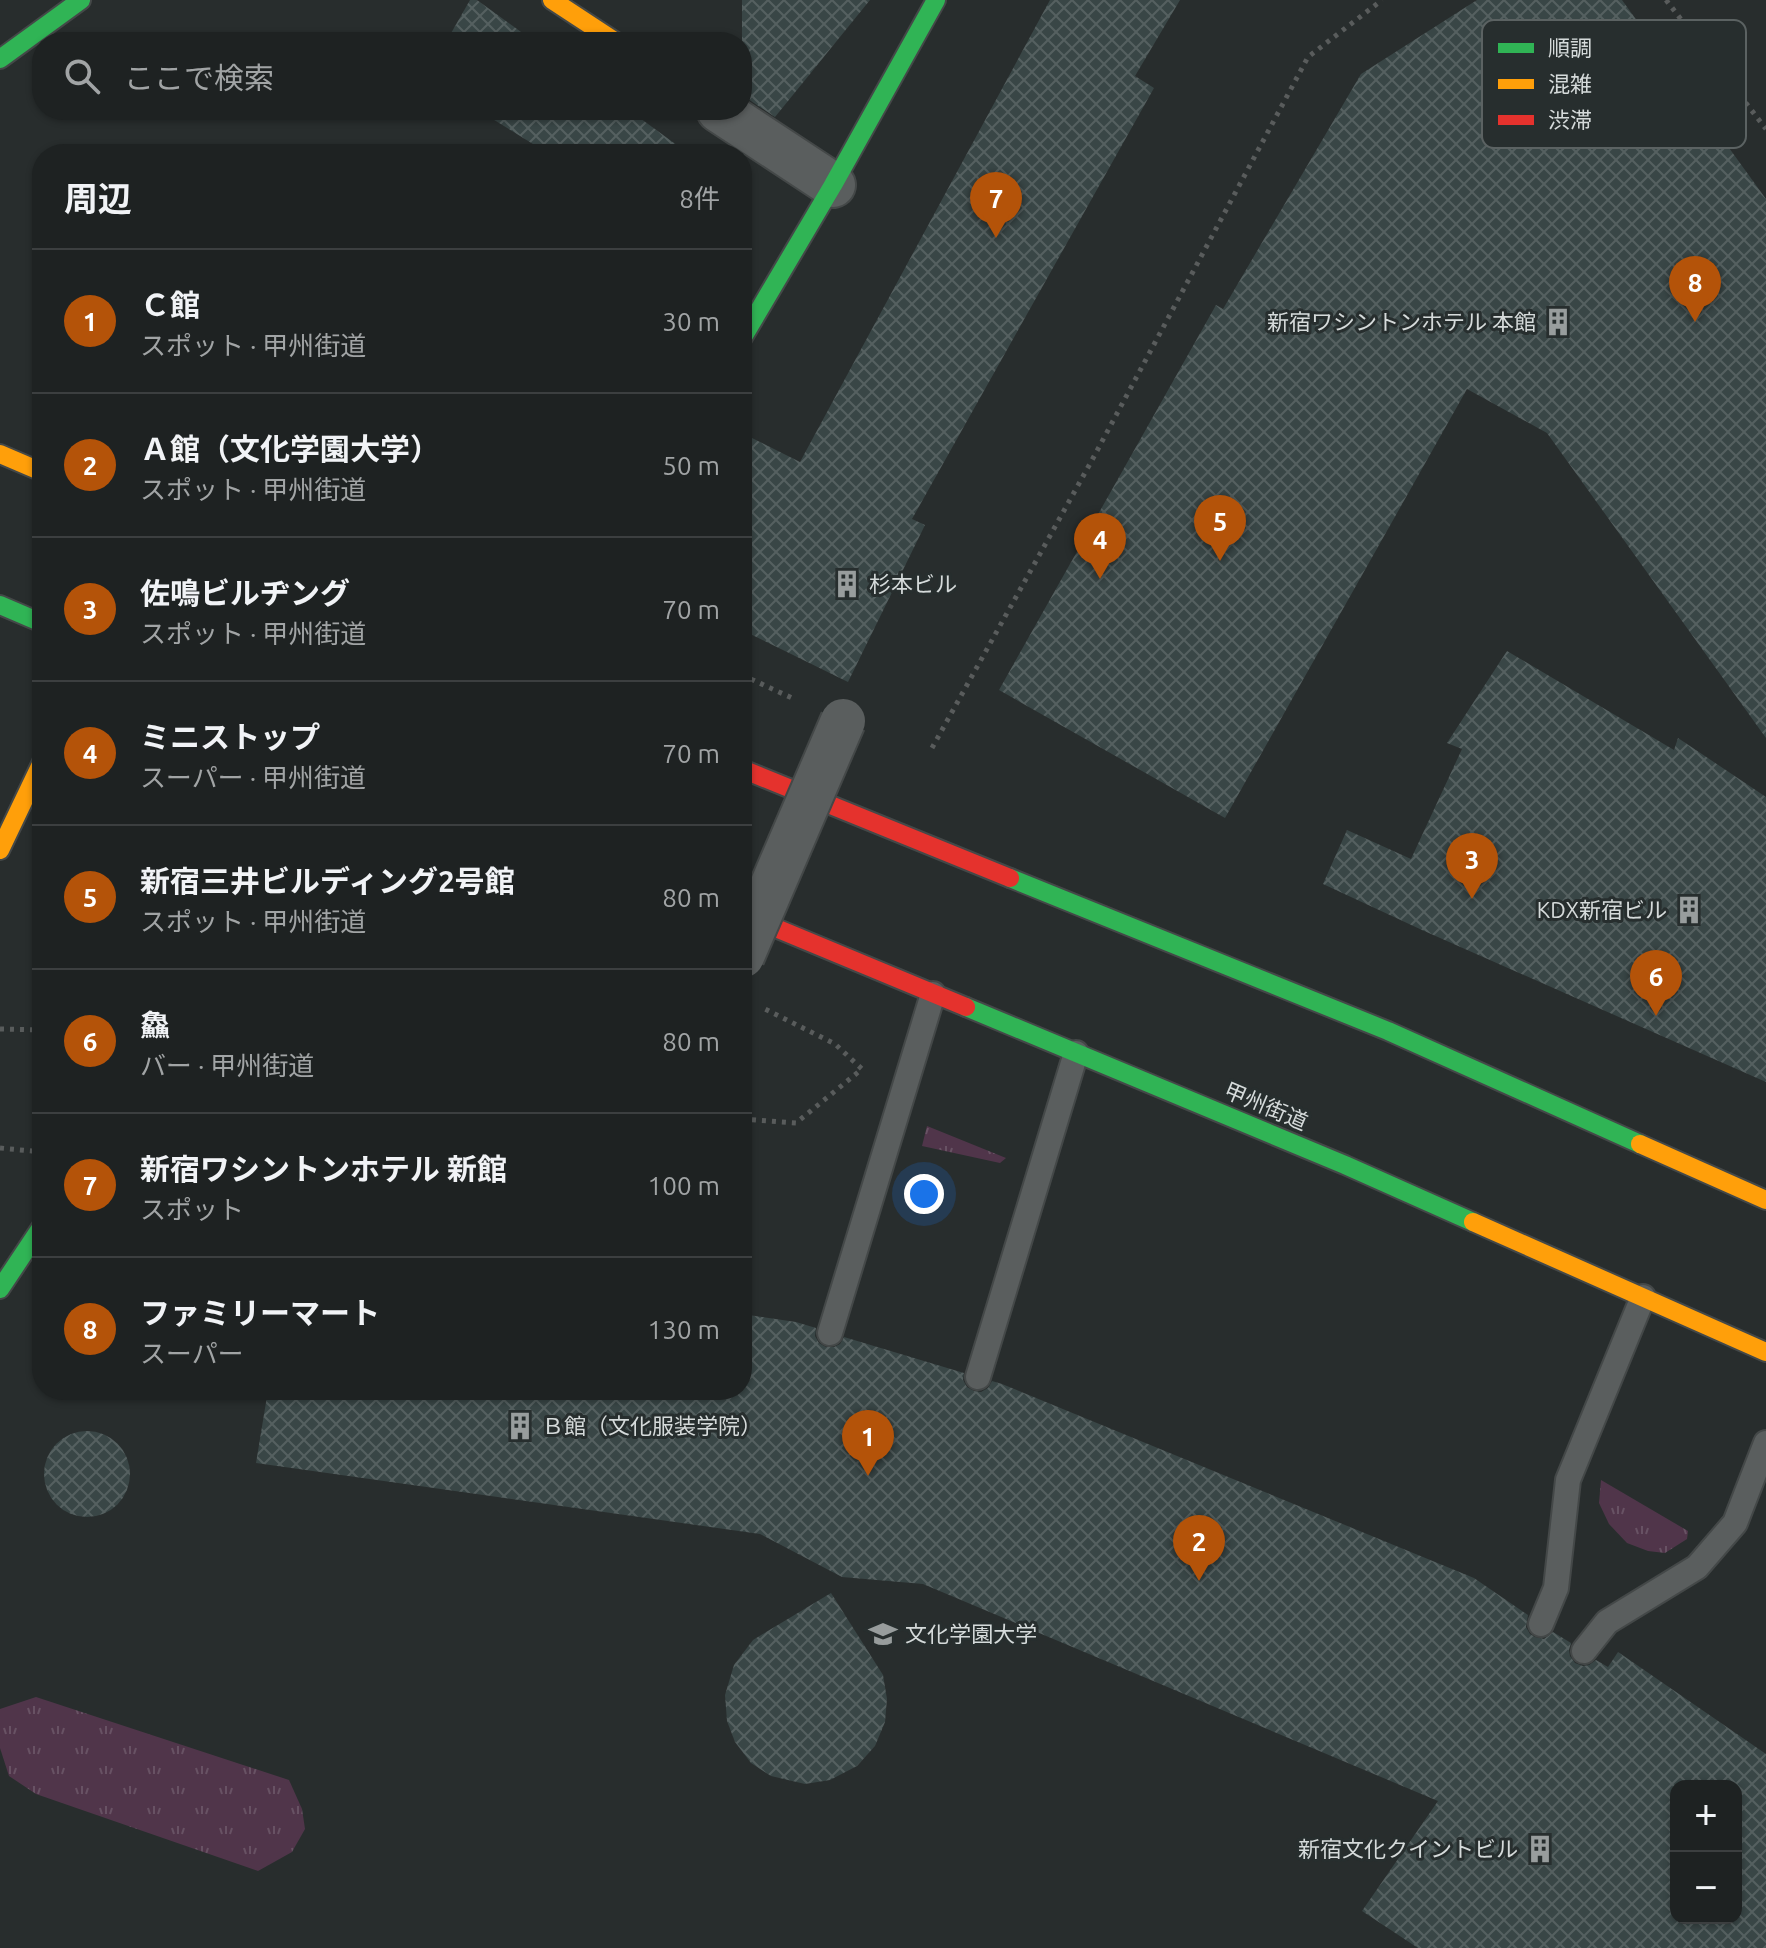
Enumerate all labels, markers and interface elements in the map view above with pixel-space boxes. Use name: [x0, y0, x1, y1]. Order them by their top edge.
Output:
legend: [1482, 20, 1746, 148]
search box: [32, 32, 752, 120]
text: 順調: [1548, 35, 1592, 60]
icon: search: [60, 54, 104, 98]
text: ここで検索: [124, 61, 274, 95]
text: 混雑: [1548, 71, 1592, 96]
text: 渋滞: [1548, 107, 1592, 132]
pin: 7: [970, 172, 1022, 238]
text: 周辺: [64, 179, 132, 217]
text: 8件: [679, 184, 720, 213]
pin: 8: [1669, 256, 1721, 322]
text: Ｃ館: [140, 288, 200, 322]
text: 1: [83, 307, 97, 336]
text: 30 m: [662, 307, 720, 336]
building icon: 新宿ワシントンホテル 本館: [1543, 307, 1573, 337]
place label: 新宿ワシントンホテル 本館: [1267, 309, 1536, 334]
text: スポット · 甲州街道: [140, 331, 366, 360]
text: Ａ館（文化学園大学）: [140, 432, 440, 466]
text: 2: [83, 451, 97, 480]
text: 50 m: [662, 451, 720, 480]
text: スポット · 甲州街道: [140, 475, 366, 504]
pin: 5: [1194, 495, 1246, 561]
pin: 4: [1074, 513, 1126, 579]
building icon: 杉本ビル: [832, 569, 862, 599]
place label: 杉本ビル: [869, 571, 957, 596]
text: 佐鳴ビルヂング: [140, 576, 350, 610]
text: 3: [83, 595, 97, 624]
text: 70 m: [662, 595, 720, 624]
text: スポット · 甲州街道: [140, 619, 366, 648]
text: ミニストップ: [140, 720, 320, 754]
text: 4: [83, 739, 97, 768]
text: 70 m: [662, 739, 720, 768]
text: スーパー · 甲州街道: [140, 763, 366, 792]
pin: 3: [1446, 833, 1498, 899]
text: 新宿三井ビルディング2号館: [140, 864, 515, 898]
text: 5: [83, 883, 97, 912]
text: 80 m: [662, 883, 720, 912]
building icon: KDX新宿ビル: [1674, 895, 1704, 925]
place label: KDX新宿ビル: [1537, 897, 1667, 922]
text: スポット · 甲州街道: [140, 907, 366, 936]
pin: 6: [1630, 950, 1682, 1016]
text: 鱻: [140, 1008, 170, 1042]
text: 6: [83, 1027, 97, 1056]
text: 80 m: [662, 1027, 720, 1056]
text: バー · 甲州街道: [140, 1051, 314, 1080]
street label: 甲州街道: [1221, 1077, 1312, 1134]
text: 新宿ワシントンホテル 新館: [140, 1152, 507, 1186]
text: 7: [83, 1171, 97, 1200]
text: 100 m: [648, 1171, 720, 1200]
your location: [904, 1174, 944, 1214]
text: スポット: [140, 1195, 244, 1224]
text: ファミリーマート: [140, 1296, 380, 1330]
text: 8: [83, 1315, 97, 1344]
text: 130 m: [648, 1315, 720, 1344]
text: スーパー: [140, 1339, 244, 1368]
pin: 1: [842, 1410, 894, 1476]
building icon: Ｂ館（文化服装学院）: [505, 1411, 535, 1441]
place label: Ｂ館（文化服装学院）: [542, 1413, 762, 1438]
pin: 2: [1173, 1515, 1225, 1581]
school or university icon: 文化学園大学: [868, 1619, 898, 1649]
place label: 文化学園大学: [905, 1621, 1037, 1646]
map controls: [1670, 1780, 1742, 1924]
button: +: [1670, 1780, 1742, 1852]
building icon: 新宿文化クイントビル: [1525, 1834, 1555, 1864]
place label: 新宿文化クイントビル: [1298, 1836, 1518, 1861]
button: −: [1670, 1852, 1742, 1924]

